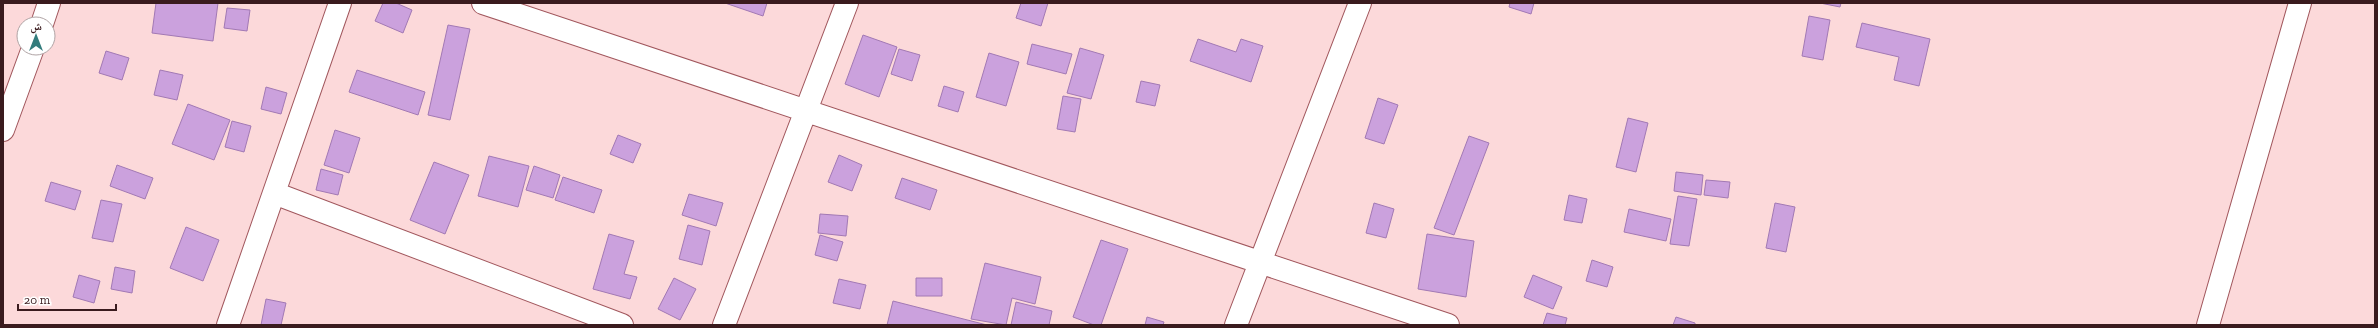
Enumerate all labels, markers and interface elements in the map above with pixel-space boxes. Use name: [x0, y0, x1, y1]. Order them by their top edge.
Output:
north arrow: [16, 16, 56, 56]
text: ش: [30, 20, 42, 34]
scale bar: [18, 286, 116, 312]
text: 20 m: [24, 293, 51, 307]

